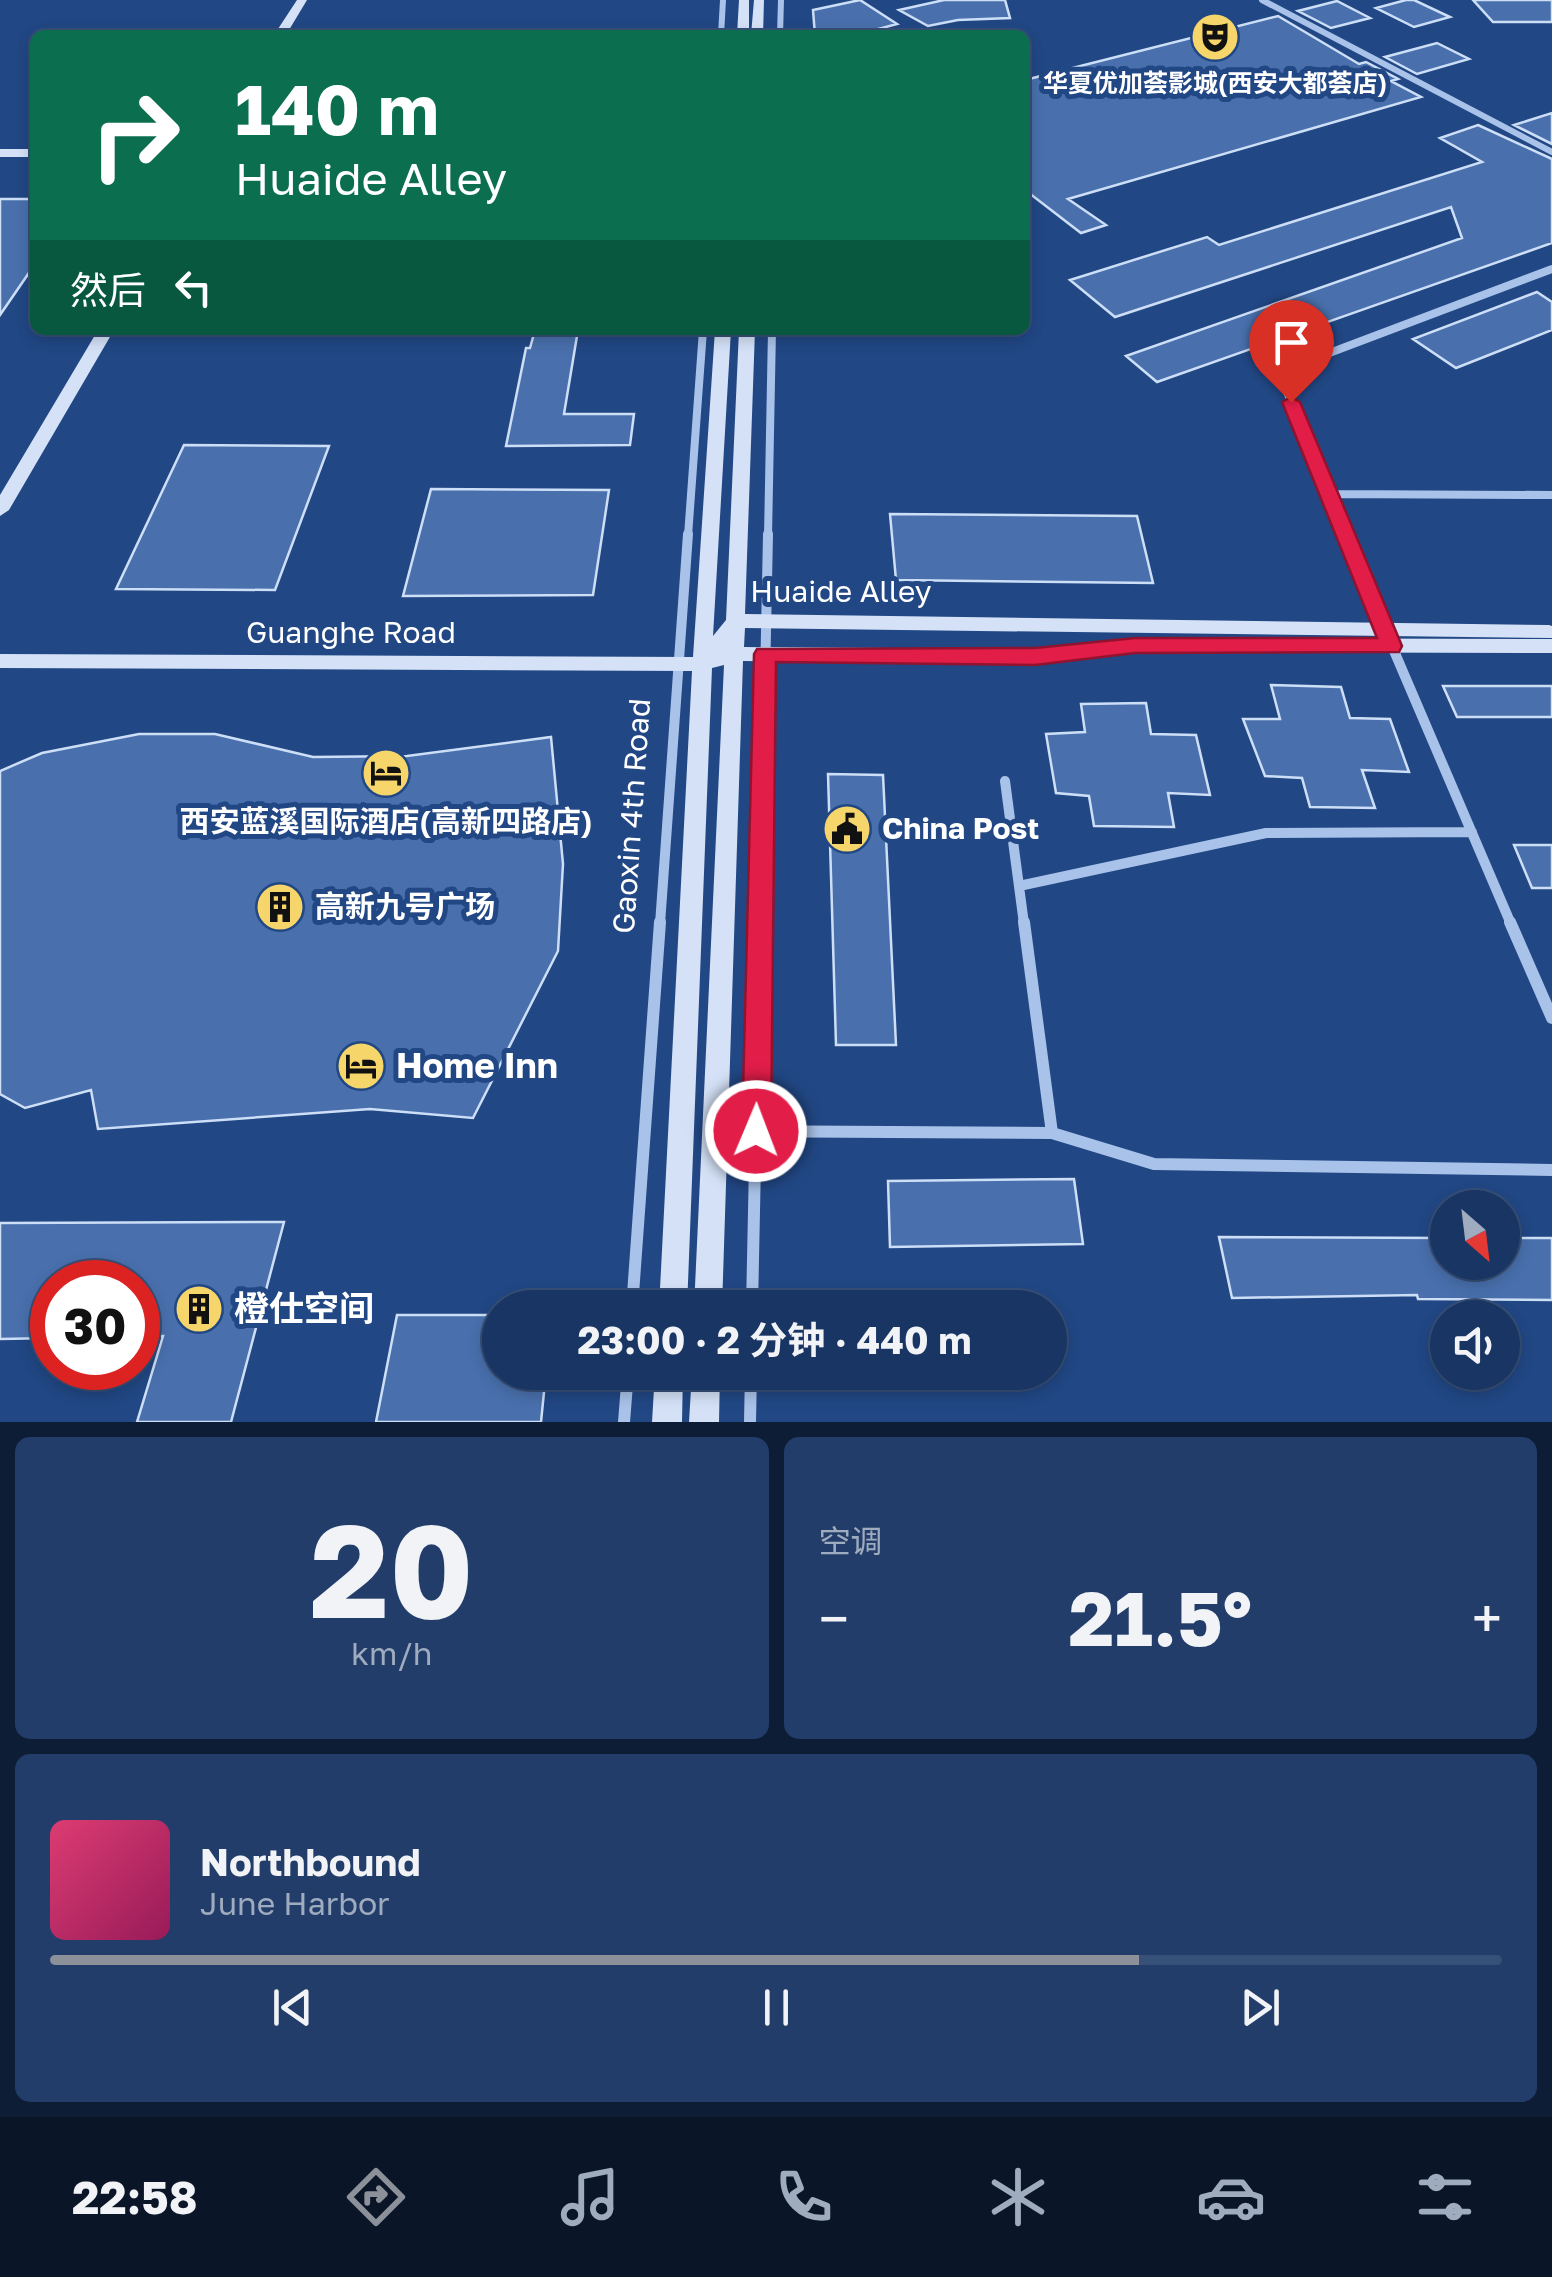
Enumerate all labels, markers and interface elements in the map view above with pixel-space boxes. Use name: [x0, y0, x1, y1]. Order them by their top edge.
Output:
theatre icon: 华夏优加荟影城(西安大都荟店): [1189, 11, 1241, 63]
text: 140 m: [235, 66, 439, 150]
place label: 华夏优加荟影城(西安大都荟店): [1043, 67, 1387, 98]
icon: right: [70, 70, 200, 200]
text: Huaide Alley: [235, 151, 507, 205]
icon: left: [166, 260, 221, 315]
text: 然后: [70, 267, 146, 312]
pin: [1249, 300, 1334, 403]
icon: arrive: [1264, 315, 1319, 370]
street label: Huaide Alley: [750, 573, 932, 609]
street label: Guanghe Road: [246, 614, 456, 650]
street label: Gaoxin 4th Road: [605, 697, 657, 935]
hotel icon: 西安蓝溪国际酒店(高新四路店): [360, 747, 412, 799]
place label: 西安蓝溪国际酒店(高新四路店): [180, 803, 592, 839]
public building icon: China Post: [821, 803, 873, 855]
place label: China Post: [882, 810, 1039, 846]
building icon: 高新九号广场: [254, 881, 306, 933]
place label: 高新九号广场: [315, 888, 495, 924]
hotel icon: Home Inn: [335, 1040, 387, 1092]
place label: Home Inn: [396, 1044, 558, 1086]
position arrow: [704, 1079, 808, 1183]
north arrow: [1430, 1190, 1520, 1280]
map controls: [1430, 1190, 1520, 1390]
speed limit sign: 30: [30, 1260, 160, 1390]
building icon: 橙仕空间: [173, 1283, 225, 1335]
place label: 橙仕空间: [234, 1287, 374, 1329]
button: sound: [1430, 1300, 1520, 1390]
text: 23:00 · 2 分钟 · 440 m: [578, 1317, 971, 1362]
text: 20: [310, 1491, 474, 1647]
text: 空调: [819, 1522, 883, 1560]
text: 21.5°: [1069, 1572, 1252, 1663]
text: −: [819, 1585, 849, 1651]
text: +: [1472, 1585, 1502, 1651]
text: km/h: [351, 1634, 432, 1672]
text: Northbound: [200, 1839, 421, 1884]
text: June Harbor: [200, 1884, 390, 1922]
icon: previous: [265, 1980, 320, 2035]
icon: pause: [749, 1980, 804, 2035]
icon: next: [1233, 1980, 1288, 2035]
icon: directions: [341, 2162, 411, 2232]
icon: music: [555, 2162, 625, 2232]
icon: phone: [769, 2162, 839, 2232]
icon: climate: [983, 2162, 1053, 2232]
icon: car: [1196, 2162, 1266, 2232]
icon: filters: [1410, 2162, 1480, 2232]
text: 22:58: [72, 2170, 197, 2224]

